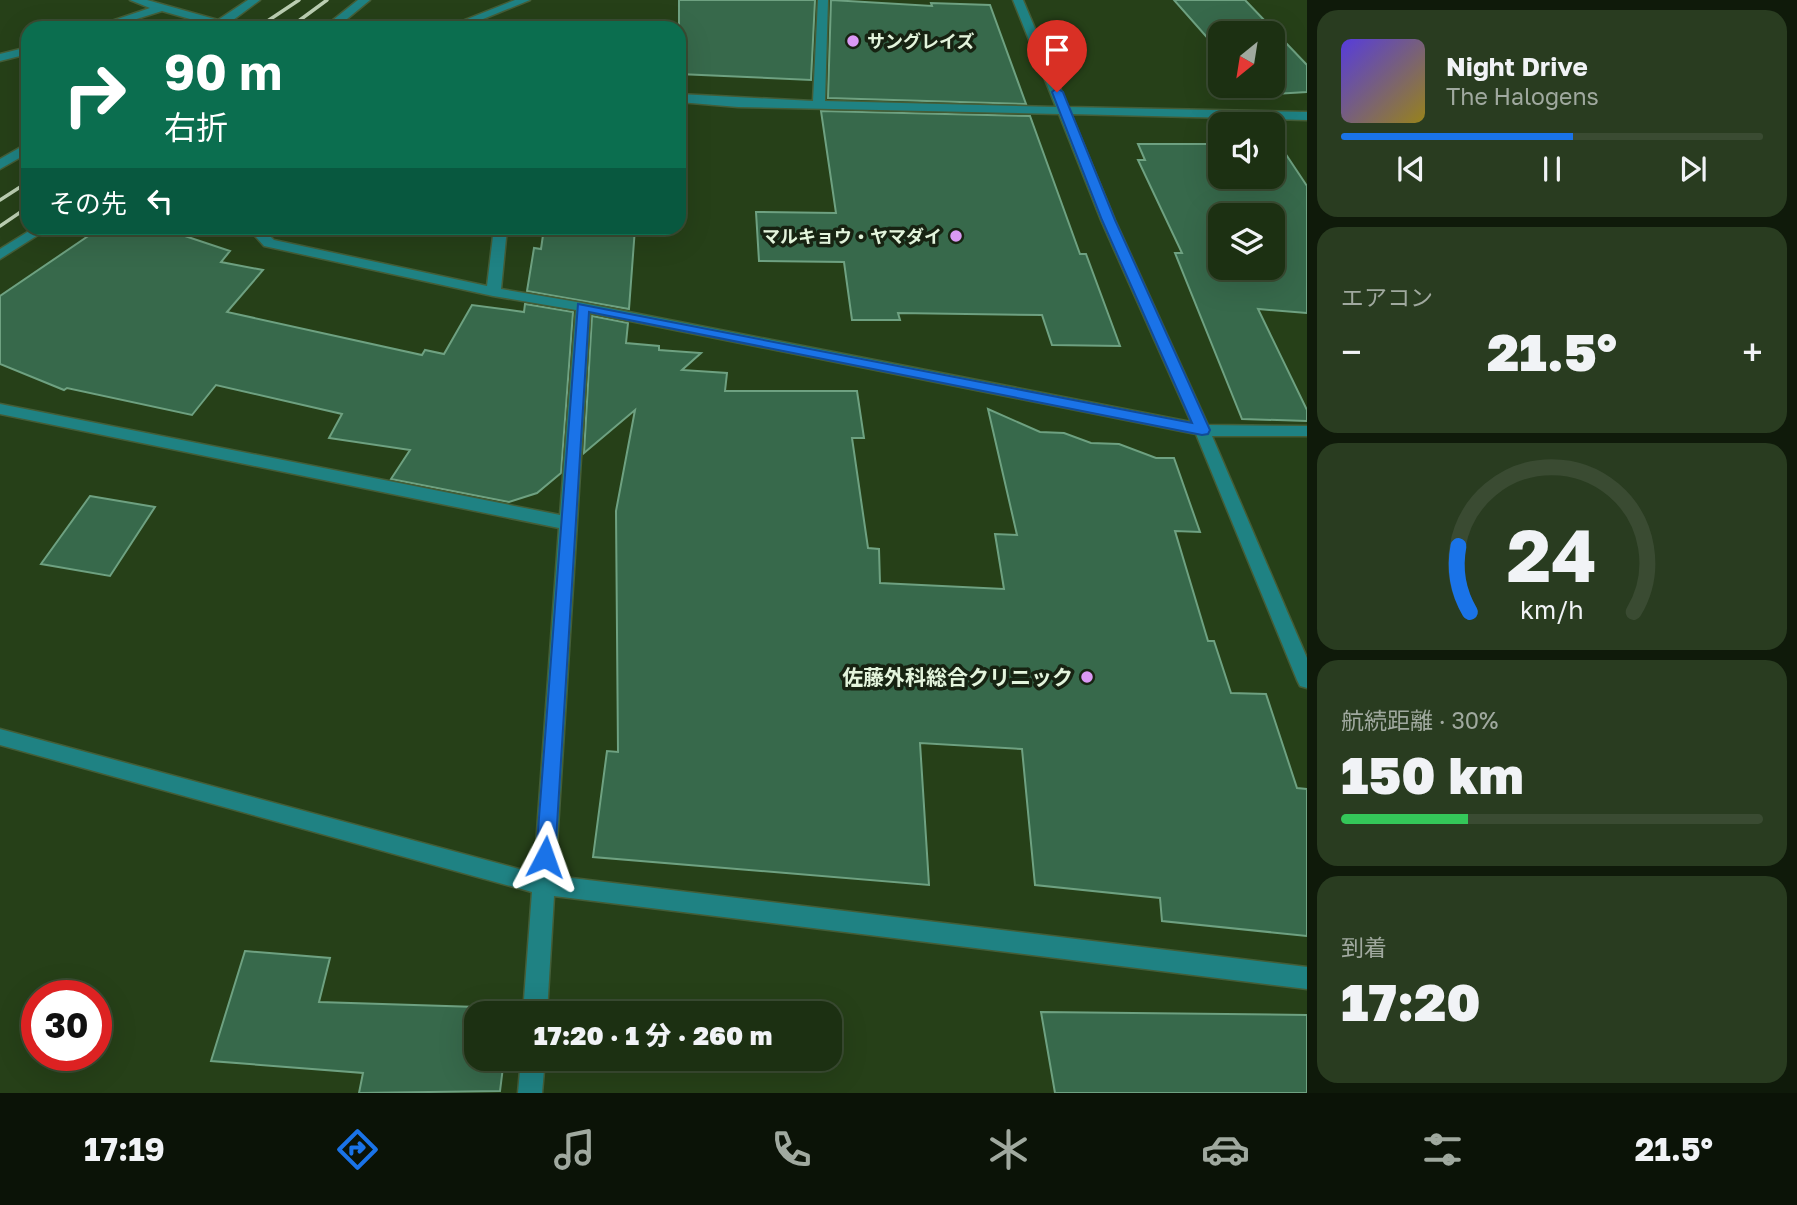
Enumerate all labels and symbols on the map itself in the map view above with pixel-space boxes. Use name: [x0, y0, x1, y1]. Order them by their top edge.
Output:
pin: [1027, 20, 1087, 92]
north arrow: [1208, 21, 1284, 98]
place label: サングレイズ: [867, 30, 974, 52]
marker: サングレイズ: [845, 33, 861, 49]
place label: マルキョウ・ヤマダイ: [762, 225, 942, 247]
marker: マルキョウ・ヤマダイ: [948, 228, 964, 244]
place label: 佐藤外科総合クリニック: [842, 664, 1073, 690]
marker: 佐藤外科総合クリニック: [1079, 669, 1095, 685]
position arrow: [508, 820, 582, 894]
speed limit sign: 30: [21, 980, 112, 1071]

